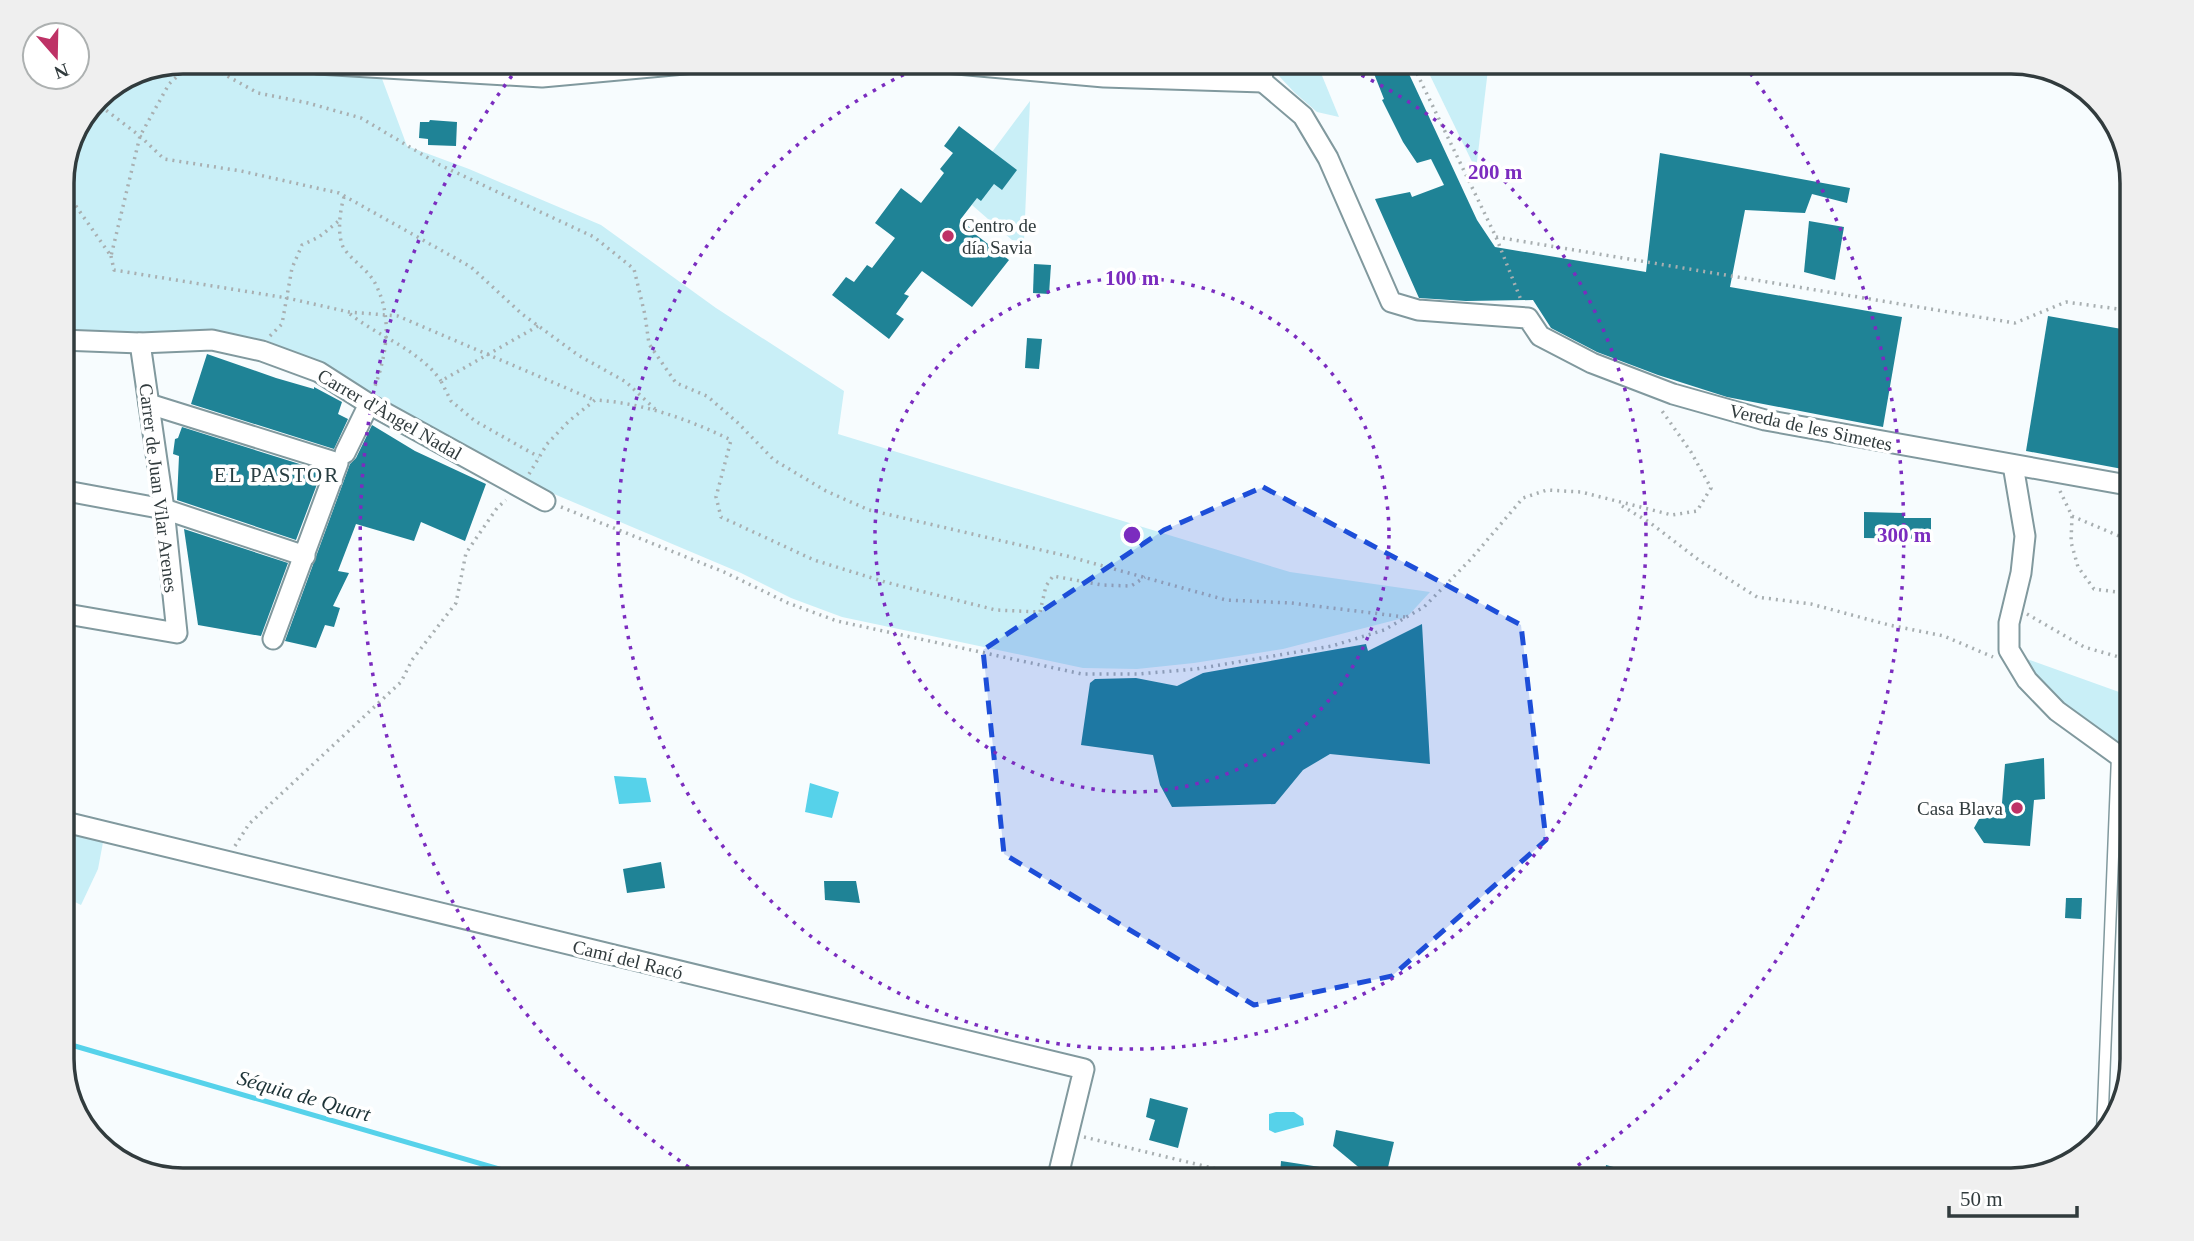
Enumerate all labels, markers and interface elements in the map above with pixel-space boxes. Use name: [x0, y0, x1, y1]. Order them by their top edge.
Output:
north arrow: [21, 21, 91, 91]
text: N: [51, 59, 72, 84]
text: 200 m: [1468, 160, 1523, 184]
place label: Centro de día Savia: [962, 215, 1036, 258]
marker: Centro de día Savia: [940, 228, 956, 244]
text: 100 m: [1105, 266, 1160, 290]
street label: Carrer d'Àngel Nadal: [314, 365, 465, 464]
street label: Carrer de Juan Vilar Arenes: [135, 382, 182, 594]
street label: Vereda de les Simetes: [1727, 400, 1894, 455]
district label: EL PASTOR: [214, 463, 340, 487]
centre of rings: [1120, 523, 1144, 547]
text: 300 m: [1877, 523, 1932, 547]
place label: Casa Blava: [1917, 798, 2004, 819]
marker: Casa Blava: [2009, 800, 2025, 816]
street label: Camí del Racó: [571, 936, 685, 983]
water label: Séquia de Quart: [235, 1065, 375, 1127]
scale bar: [1949, 1174, 2077, 1218]
text: 50 m: [1960, 1187, 2003, 1211]

